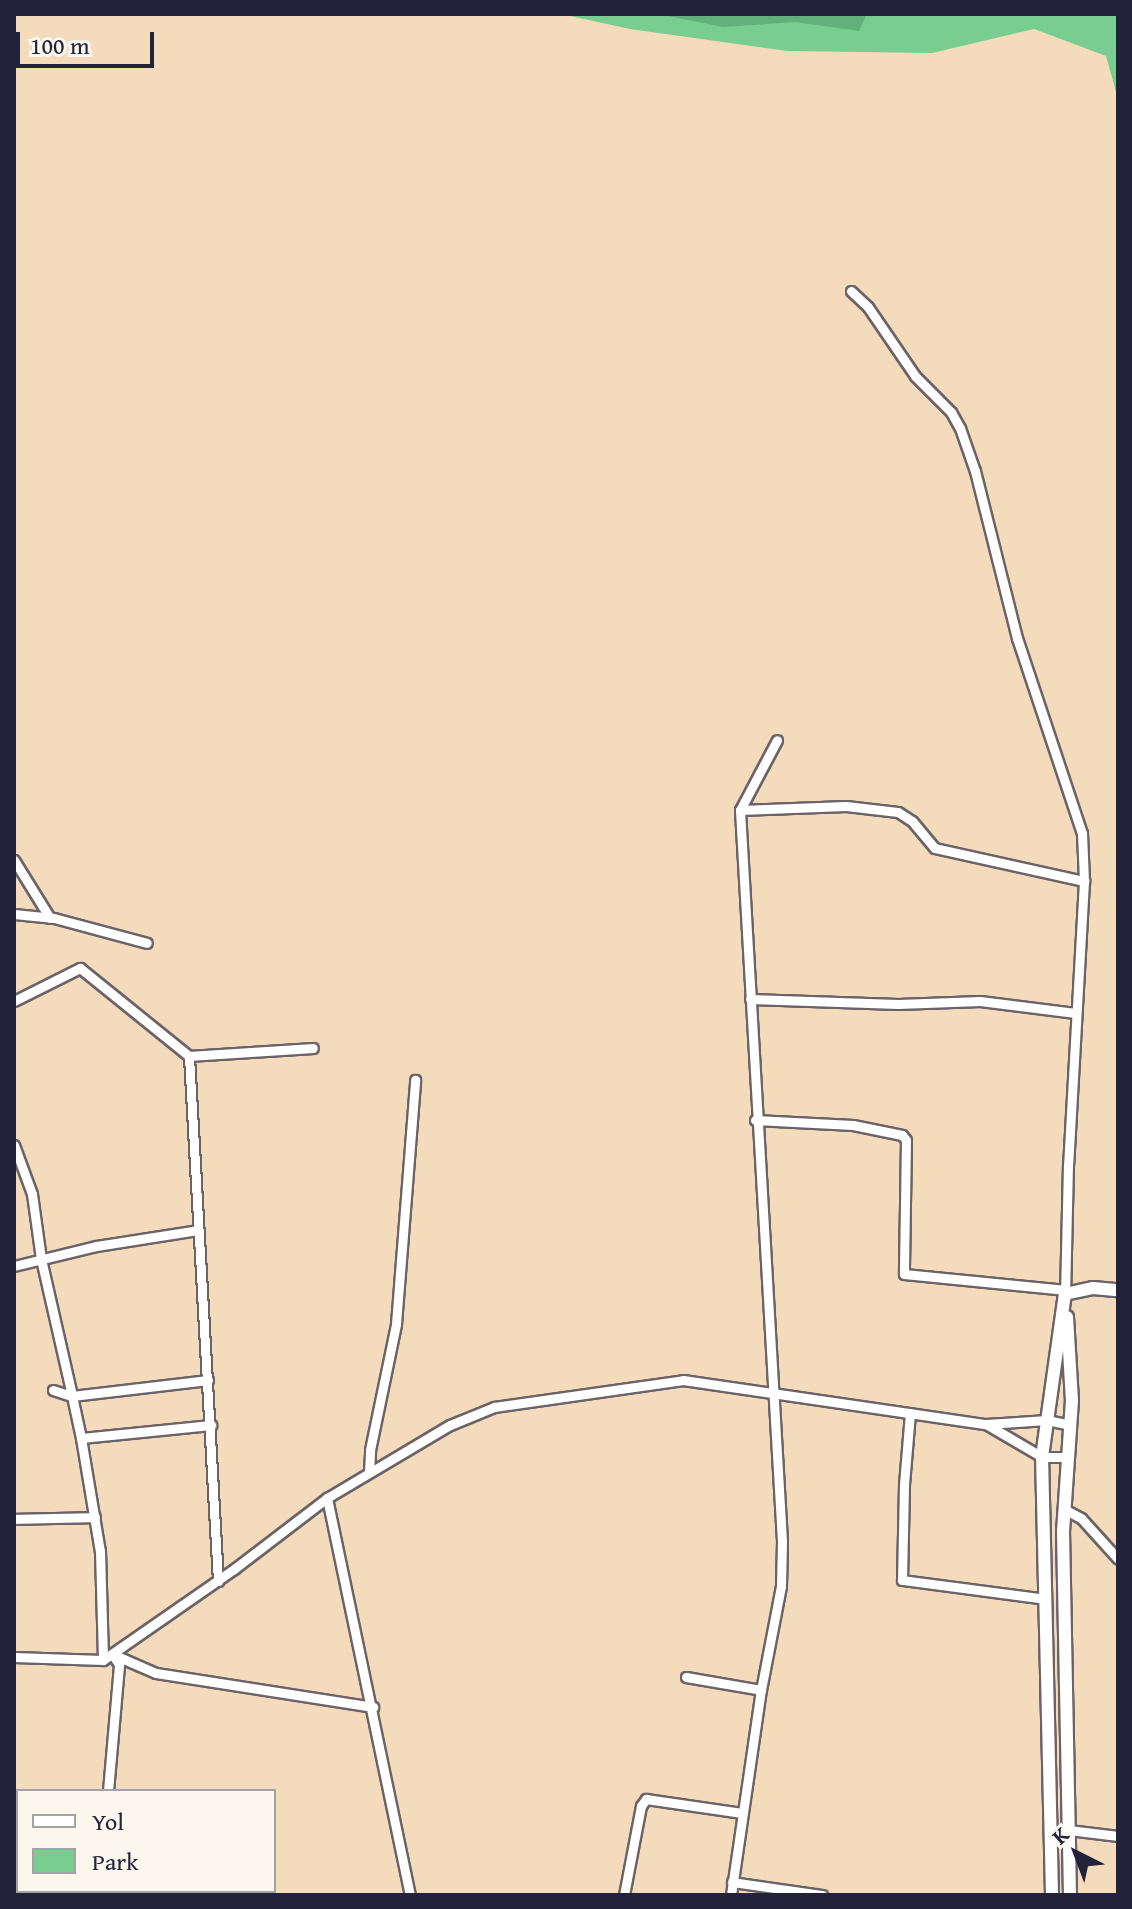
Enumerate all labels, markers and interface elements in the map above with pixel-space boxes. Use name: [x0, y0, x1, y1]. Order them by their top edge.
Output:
scale bar: [20, 16, 158, 66]
text: 100 m: [30, 28, 90, 63]
legend: [16, 1789, 276, 1893]
text: Yol: [92, 1804, 124, 1839]
north arrow: [1036, 1813, 1116, 1893]
text: K: [1044, 1819, 1076, 1852]
text: Park: [92, 1844, 138, 1879]

